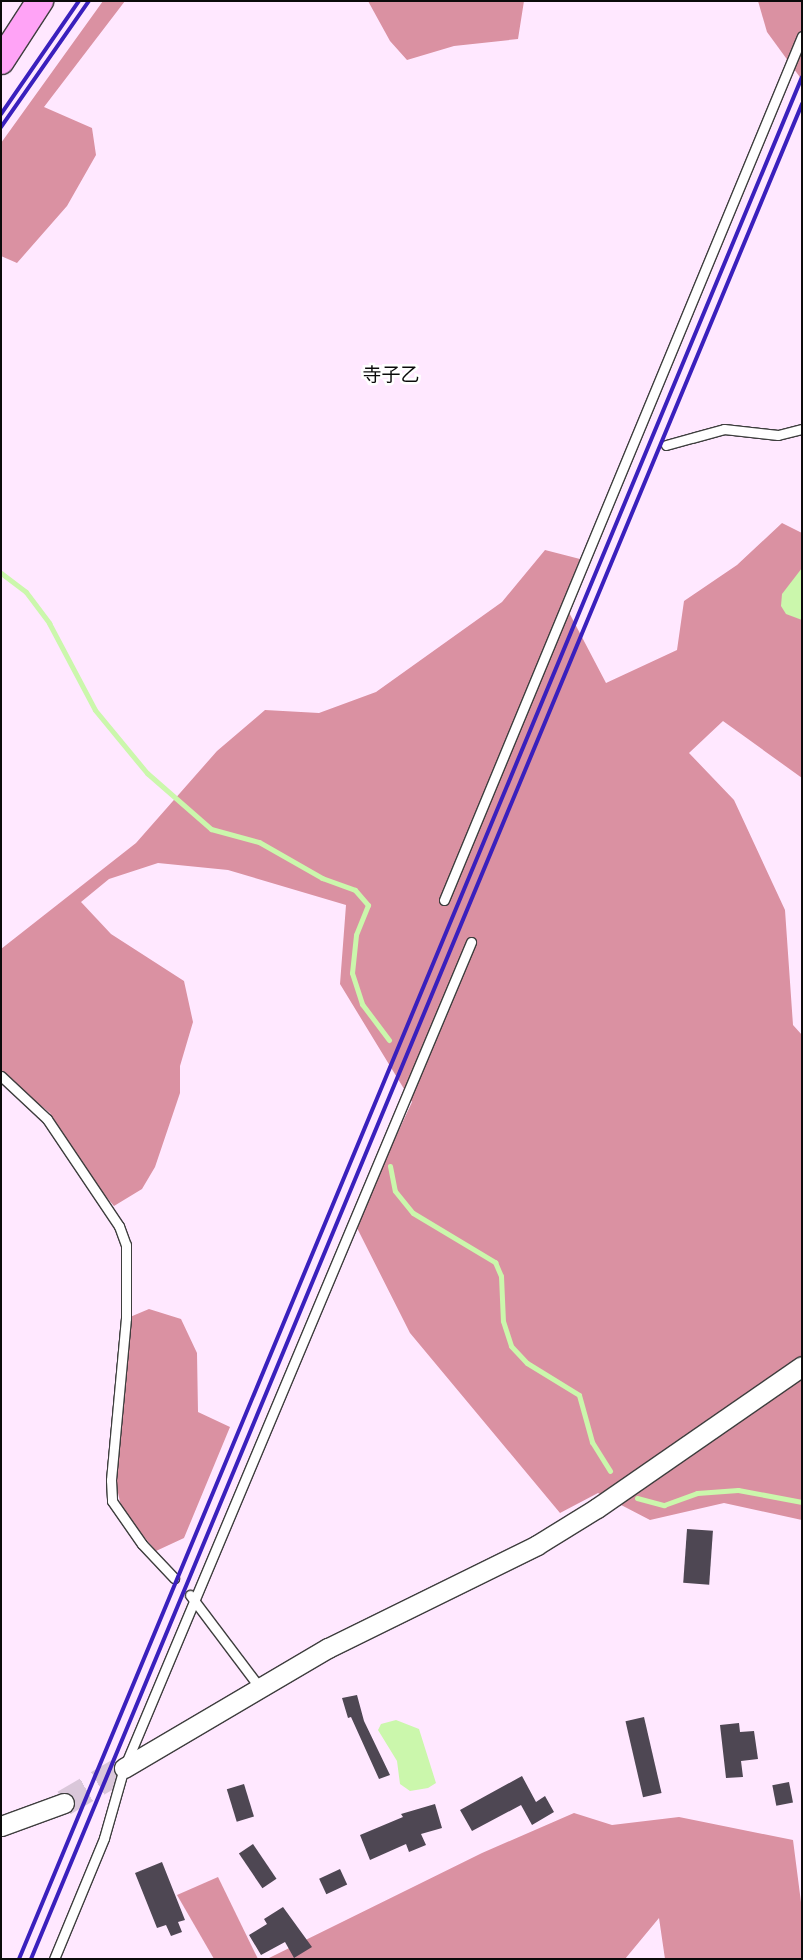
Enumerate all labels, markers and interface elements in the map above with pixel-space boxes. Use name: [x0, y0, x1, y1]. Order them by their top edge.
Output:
district label: 寺子乙: [363, 362, 419, 384]

